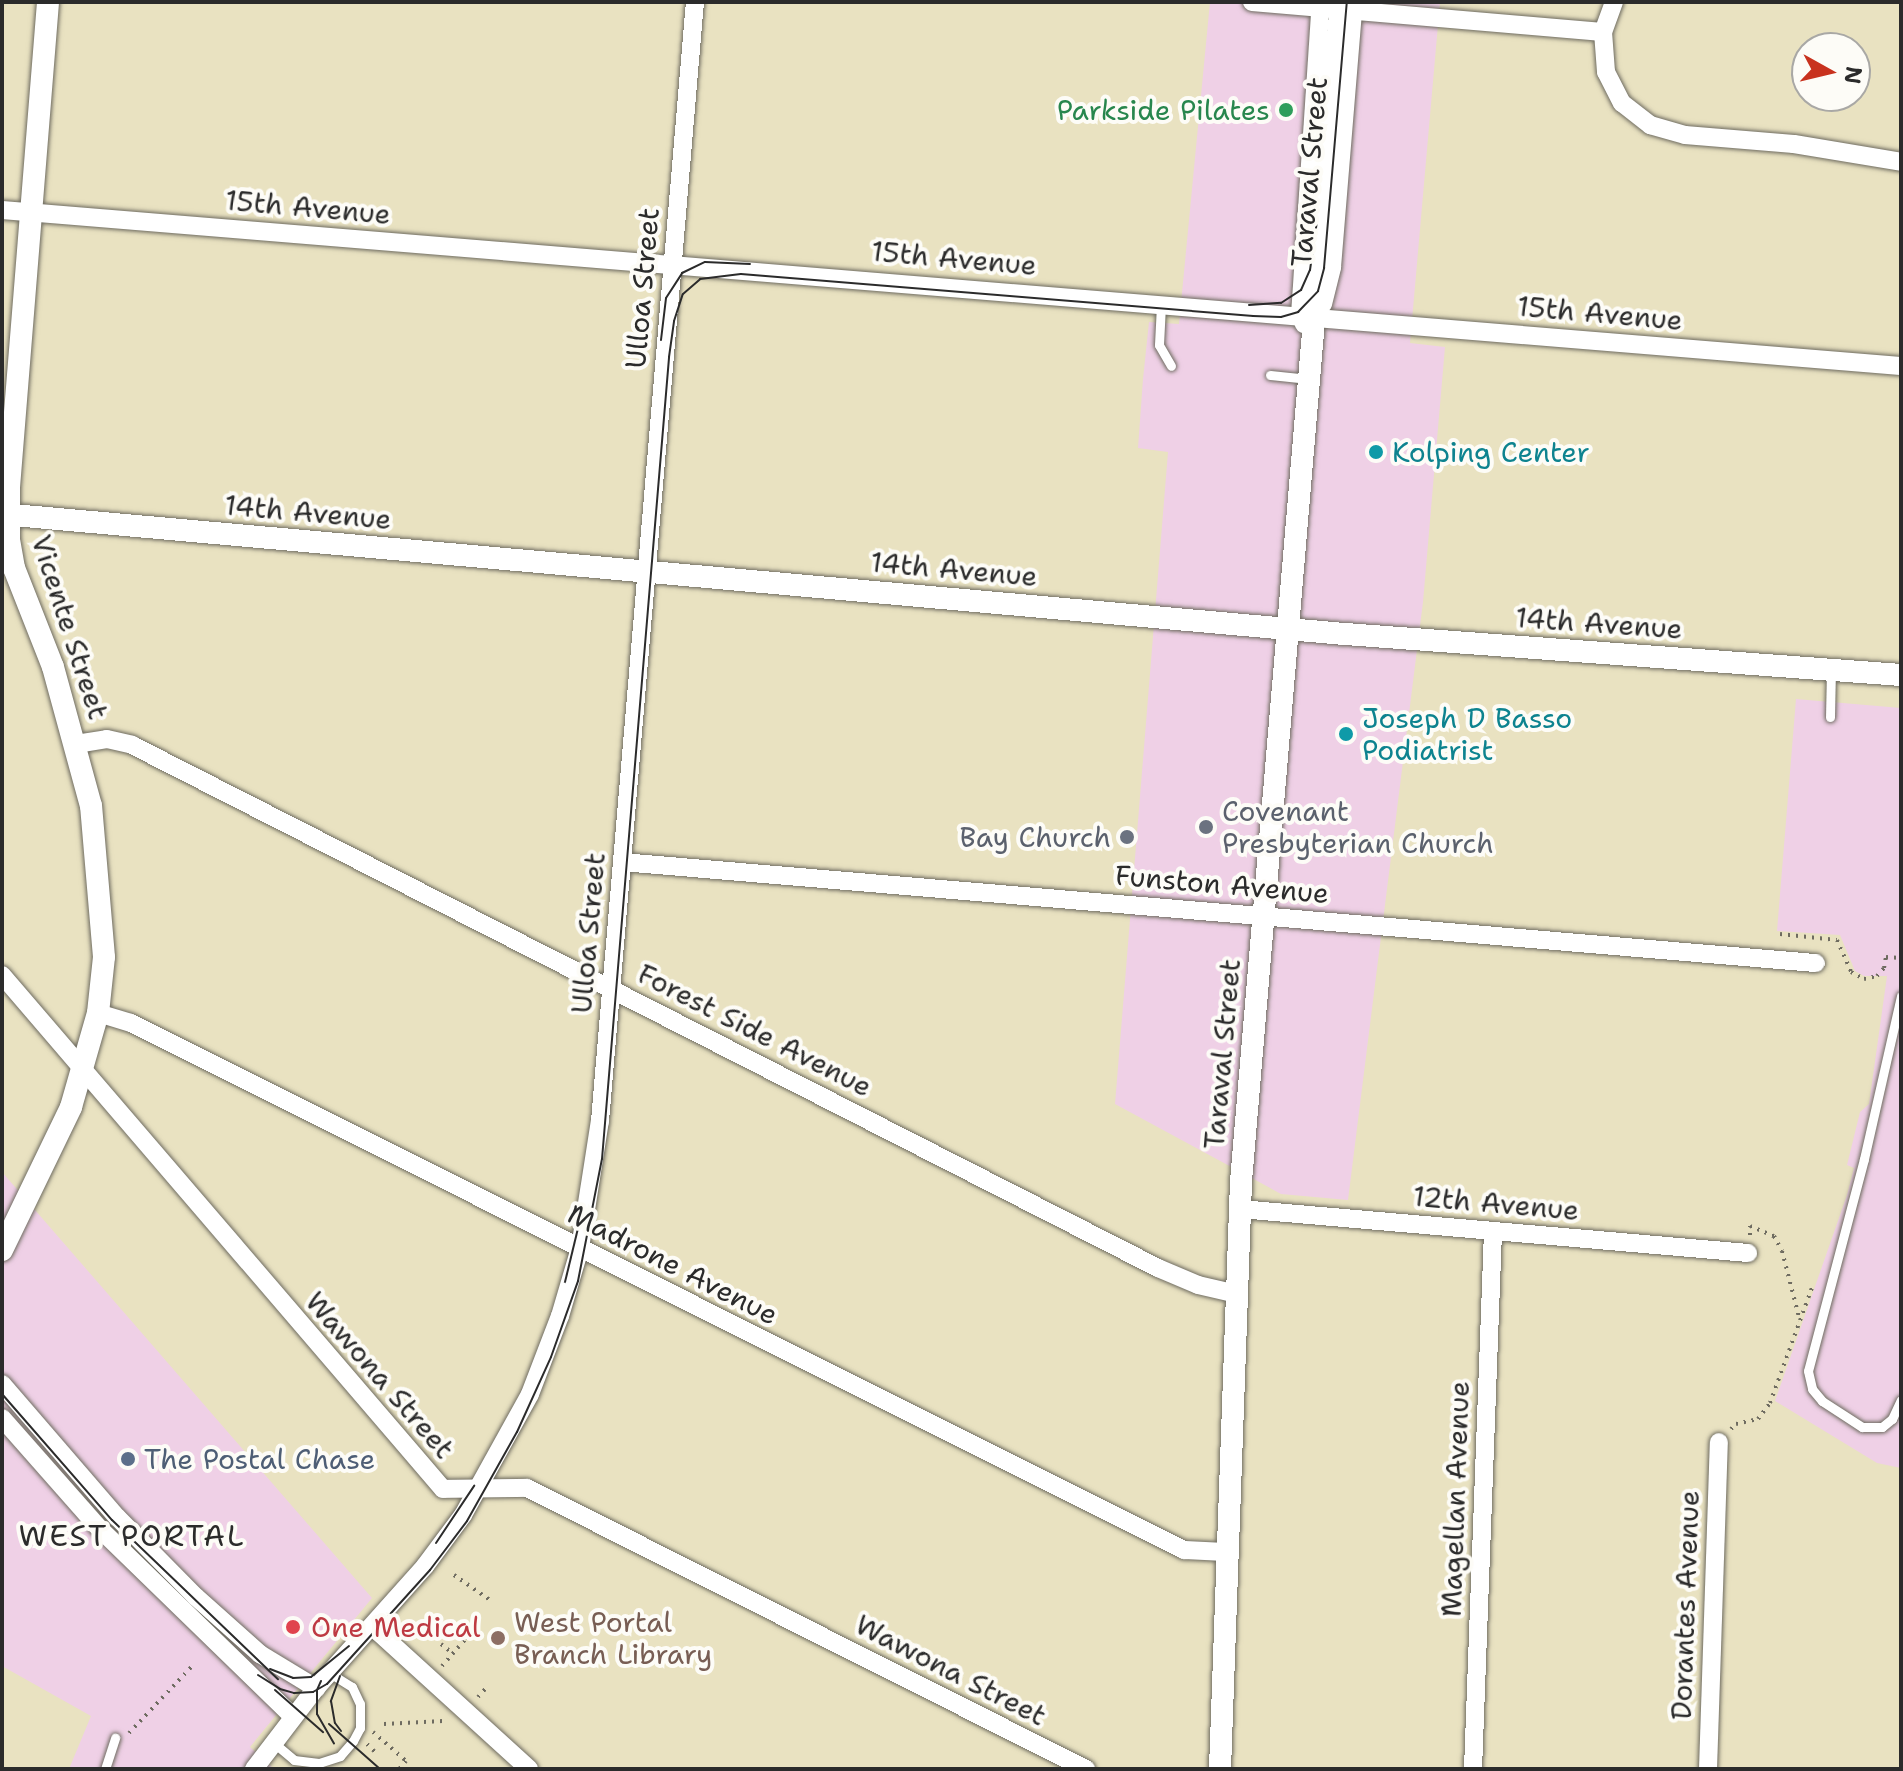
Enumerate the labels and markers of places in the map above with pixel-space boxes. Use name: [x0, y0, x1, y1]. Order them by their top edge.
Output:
place label: Parkside Pilates: [1057, 93, 1270, 127]
marker: Parkside Pilates: [1277, 101, 1295, 119]
place label: Kolping Center: [1392, 435, 1590, 469]
marker: Kolping Center: [1367, 443, 1385, 461]
place label: Joseph D Basso Podiatrist: [1362, 701, 1572, 767]
marker: Joseph D Basso Podiatrist: [1337, 725, 1355, 743]
place label: Covenant Presbyterian Church: [1222, 794, 1494, 860]
marker: Covenant Presbyterian Church: [1197, 818, 1215, 836]
place label: Bay Church: [960, 820, 1111, 854]
marker: Bay Church: [1118, 828, 1136, 846]
place label: The Postal Chase: [144, 1442, 375, 1476]
marker: The Postal Chase: [119, 1450, 137, 1468]
place label: West Portal Branch Library: [514, 1605, 712, 1671]
place label: One Medical: [311, 1610, 480, 1644]
marker: One Medical: [282, 1616, 304, 1638]
marker: West Portal Branch Library: [489, 1629, 507, 1647]

